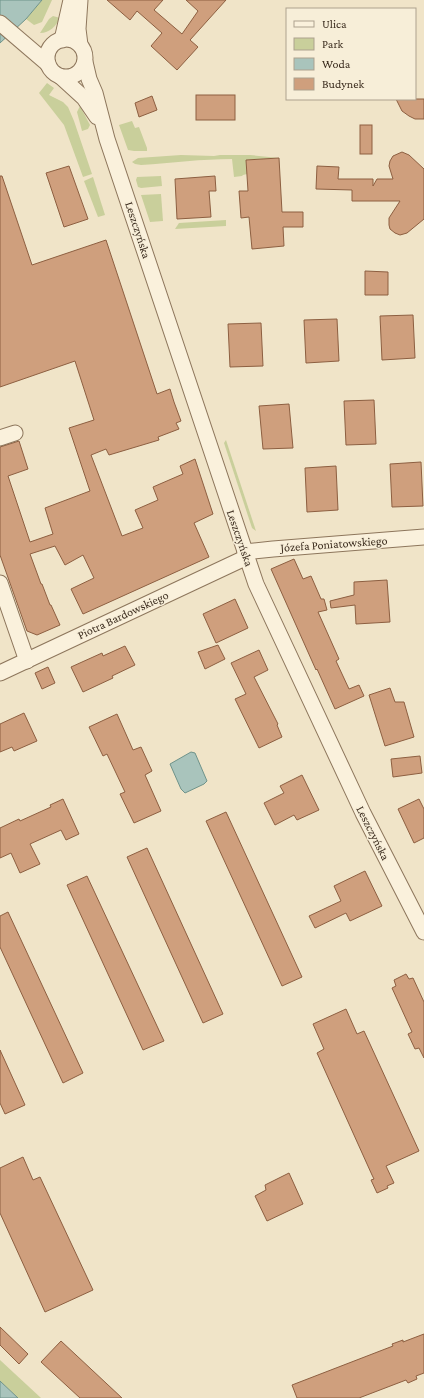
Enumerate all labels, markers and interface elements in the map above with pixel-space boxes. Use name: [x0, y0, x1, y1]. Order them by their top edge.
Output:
legend: [286, 8, 416, 100]
text: Ulica: [322, 17, 347, 31]
text: Park: [322, 37, 344, 51]
text: Woda: [322, 57, 351, 71]
text: Budynek: [322, 77, 365, 91]
street label: Leszczyńska: [122, 200, 154, 261]
street label: Leszczyńska: [224, 508, 256, 569]
street label: Józefa Poniatowskiego: [279, 533, 388, 555]
street label: Piotra Bardowskiego: [75, 588, 171, 642]
street label: Leszczyńska: [353, 804, 393, 863]

